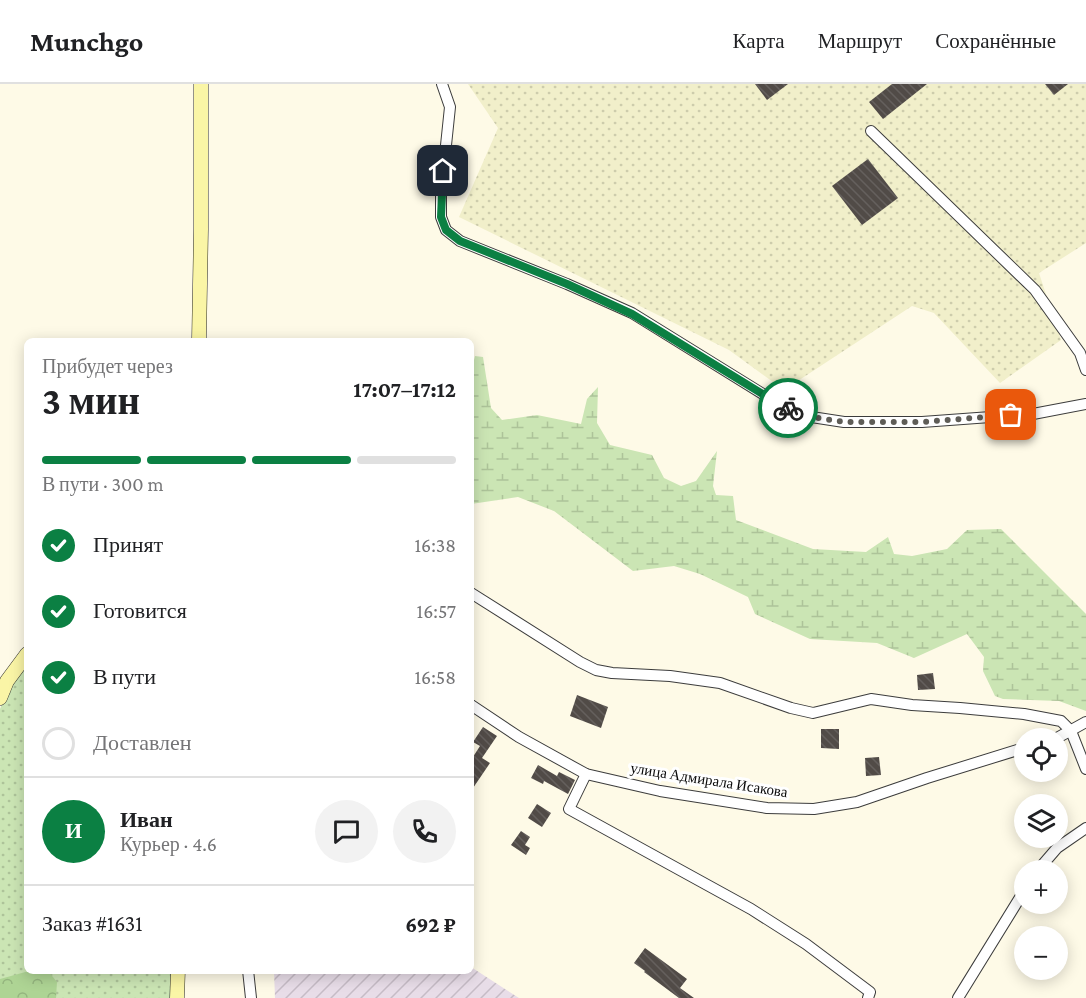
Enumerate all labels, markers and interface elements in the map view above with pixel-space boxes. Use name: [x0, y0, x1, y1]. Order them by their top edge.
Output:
text: Munchgo: [30, 26, 143, 57]
text: Карта: [733, 29, 785, 53]
text: Маршрут: [818, 29, 902, 53]
text: Сохранённые: [935, 29, 1056, 53]
pin: [417, 145, 468, 196]
icon: home: [426, 154, 459, 187]
text: Прибудет через: [42, 355, 173, 377]
text: 17:07–17:12: [353, 377, 456, 402]
courier: [758, 378, 818, 438]
text: 3 мин: [42, 379, 140, 422]
pin: [985, 389, 1036, 440]
icon: bike: [772, 392, 805, 425]
icon: bag: [994, 398, 1027, 431]
text: В пути · 300 m: [42, 473, 163, 495]
icon: check: [42, 529, 75, 562]
text: Принят: [93, 532, 163, 557]
text: 16:38: [414, 534, 456, 556]
icon: check: [42, 595, 75, 628]
text: Готовится: [93, 598, 187, 623]
text: 16:57: [417, 600, 456, 622]
icon: check: [42, 661, 75, 694]
text: В пути: [93, 664, 156, 689]
text: 16:58: [414, 666, 456, 688]
map controls: [1014, 728, 1068, 980]
button: locate: [1014, 728, 1068, 782]
text: Доставлен: [93, 730, 192, 755]
street label: улица Адмирала Исакова: [629, 760, 789, 800]
button: layers: [1014, 794, 1068, 848]
button: chat: [315, 800, 378, 863]
button: phone: [393, 800, 456, 863]
text: Иван: [120, 807, 173, 832]
text: И: [65, 818, 82, 843]
text: Курьер · 4.6: [120, 833, 217, 855]
button: +: [1014, 860, 1068, 914]
text: Заказ #1631: [42, 911, 143, 936]
text: 692 ₽: [405, 912, 456, 937]
button: −: [1014, 926, 1068, 980]

